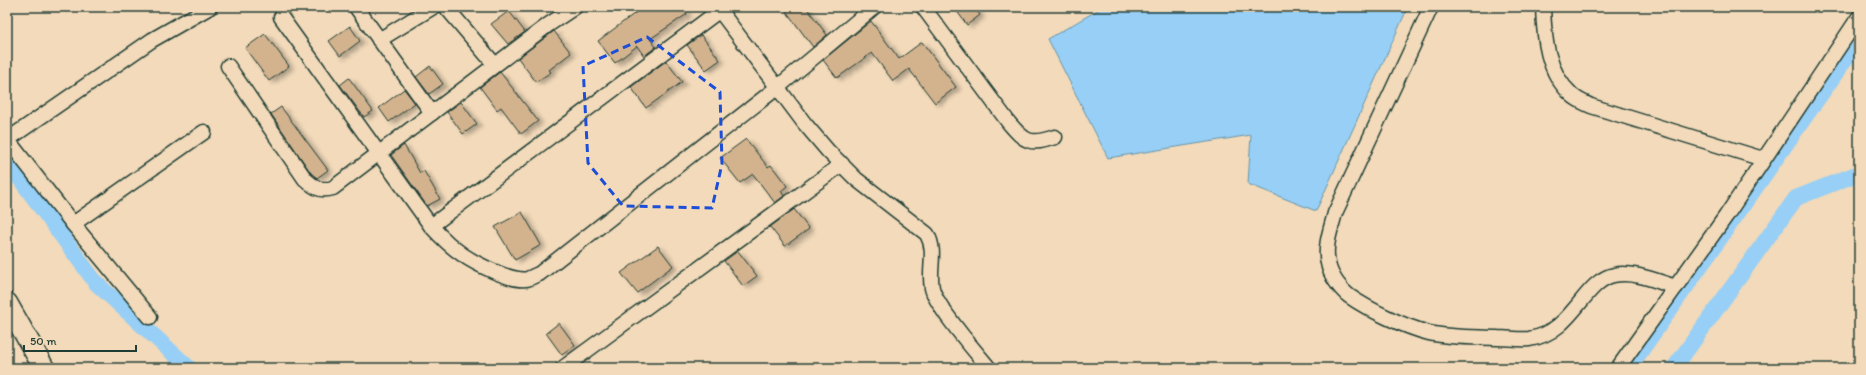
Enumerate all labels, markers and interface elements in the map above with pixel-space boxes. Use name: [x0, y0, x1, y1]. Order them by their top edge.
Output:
scale bar: [24, 327, 136, 353]
text: 50 m: [30, 334, 56, 348]

